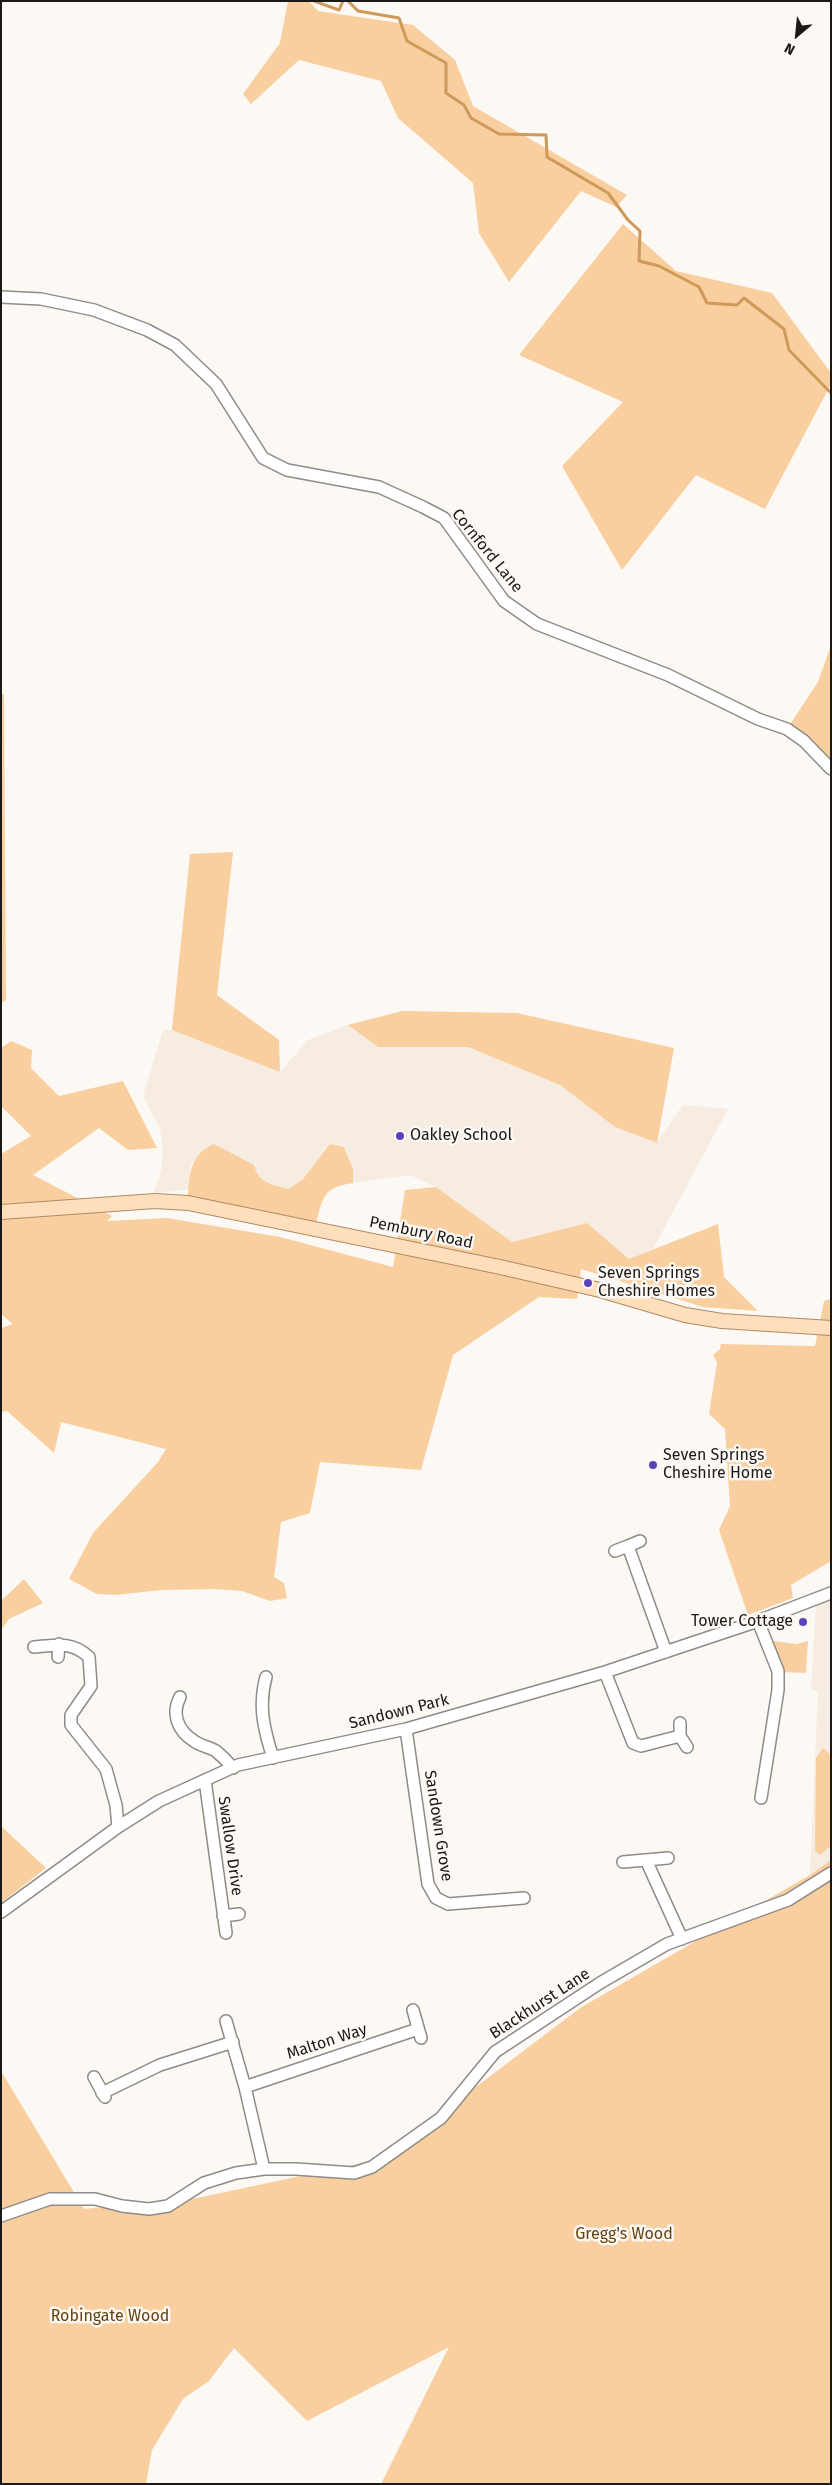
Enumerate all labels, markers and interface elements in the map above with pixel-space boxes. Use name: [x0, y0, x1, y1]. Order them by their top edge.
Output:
north arrow: [772, 10, 822, 60]
text: N: [782, 39, 798, 58]
street label: Cornford Lane: [447, 505, 527, 597]
place label: Oakley School: [410, 1126, 512, 1146]
marker: Oakley School: [394, 1130, 406, 1142]
street label: Pembury Road: [368, 1213, 474, 1253]
place label: Seven Springs Cheshire Homes: [598, 1264, 715, 1302]
marker: Seven Springs Cheshire Homes: [582, 1277, 594, 1289]
place label: Seven Springs Cheshire Home: [663, 1446, 773, 1484]
marker: Seven Springs Cheshire Home: [647, 1459, 659, 1471]
place label: Tower Cottage: [691, 1612, 793, 1632]
marker: Tower Cottage: [797, 1616, 809, 1628]
street label: Sandown Park: [347, 1690, 451, 1734]
street label: Sandown Grove: [420, 1769, 456, 1883]
street label: Swallow Drive: [214, 1795, 246, 1897]
street label: Blackhurst Lane: [486, 1964, 594, 2044]
street label: Malton Way: [284, 2020, 370, 2064]
park label: Gregg's Wood: [575, 2225, 673, 2245]
park label: Robingate Wood: [51, 2307, 169, 2327]

